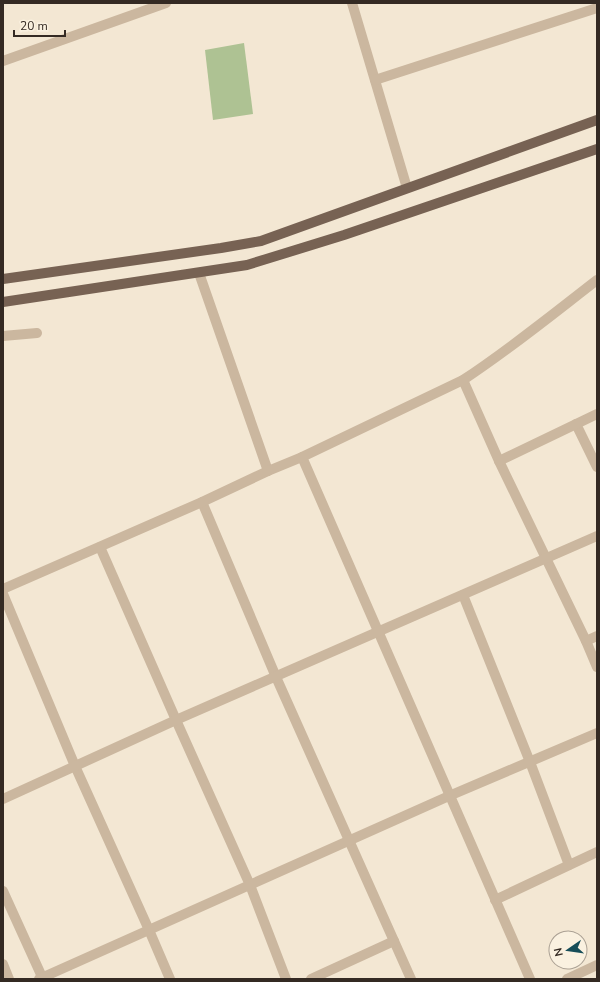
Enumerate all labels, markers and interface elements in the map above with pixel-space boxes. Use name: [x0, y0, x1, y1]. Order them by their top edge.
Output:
scale bar: [14, 12, 65, 38]
text: 20 m: [20, 18, 48, 34]
north arrow: [548, 930, 588, 970]
text: N: [551, 946, 567, 958]

